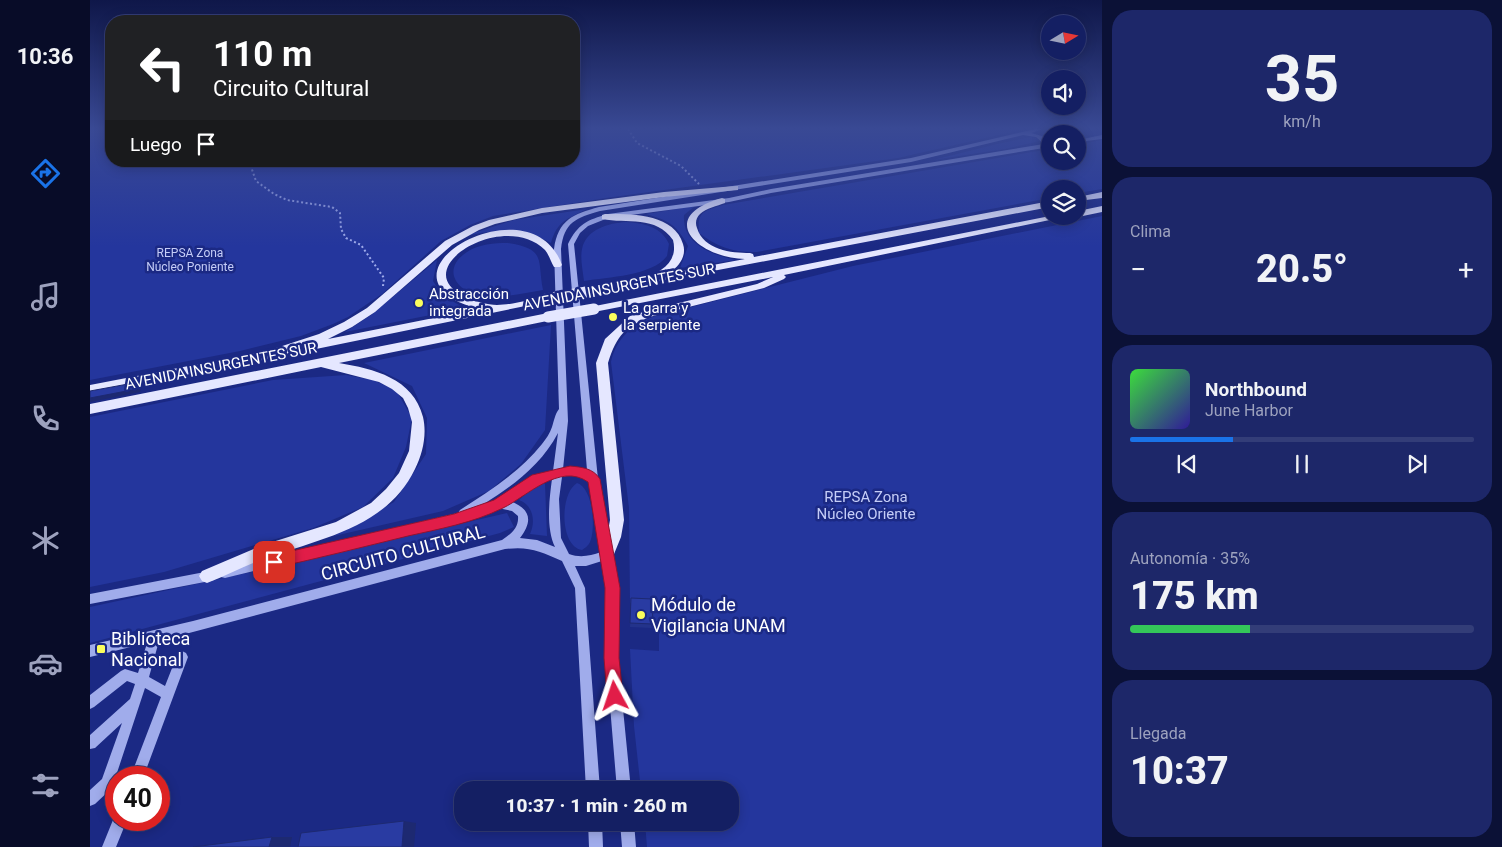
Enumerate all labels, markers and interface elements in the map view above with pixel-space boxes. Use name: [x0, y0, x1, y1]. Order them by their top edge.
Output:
north arrow: [1041, 15, 1086, 60]
map controls: [1041, 15, 1086, 225]
text: 110 m: [213, 34, 312, 75]
icon: left: [130, 35, 195, 100]
text: 35: [1265, 41, 1339, 117]
text: 10:36: [17, 44, 73, 69]
button: sound: [1041, 70, 1086, 115]
text: Circuito Cultural: [213, 76, 369, 101]
text: km/h: [1283, 112, 1321, 131]
button: search: [1041, 125, 1086, 170]
icon: arrive: [192, 130, 220, 158]
text: Luego: [130, 133, 182, 156]
icon: directions: [28, 156, 63, 191]
button: layers: [1041, 180, 1086, 225]
text: Clima: [1130, 222, 1171, 241]
park label: REPSA Zona Núcleo Poniente: [146, 246, 234, 274]
text: 20.5°: [1256, 247, 1348, 291]
text: −: [1130, 253, 1146, 286]
text: +: [1458, 253, 1474, 286]
street label: AVENIDA INSURGENTES SUR: [522, 260, 716, 314]
icon: music: [28, 279, 63, 314]
place label: Abstracción integrada: [429, 285, 509, 320]
marker: Abstracción integrada: [413, 297, 425, 309]
place label: La garra y la serpiente: [623, 299, 701, 334]
marker: La garra y la serpiente: [607, 311, 619, 323]
street label: AVENIDA INSURGENTES SUR: [124, 339, 318, 393]
text: Northbound: [1205, 378, 1307, 401]
icon: phone: [28, 401, 63, 436]
text: June Harbor: [1205, 401, 1293, 420]
icon: previous: [1173, 450, 1201, 478]
icon: pause: [1288, 450, 1316, 478]
icon: next: [1403, 450, 1431, 478]
park label: REPSA Zona Núcleo Oriente: [817, 488, 915, 523]
street label: CIRCUITO CULTURAL: [319, 520, 487, 584]
icon: climate: [28, 523, 63, 558]
pin: [253, 541, 295, 583]
icon: arrive: [260, 548, 288, 576]
text: Autonomía · 35%: [1130, 549, 1250, 568]
text: 175 km: [1130, 574, 1259, 618]
place label: Módulo de Vigilancia UNAM: [651, 594, 786, 636]
marker: Módulo de Vigilancia UNAM: [635, 609, 647, 621]
place label: Biblioteca Nacional: [111, 628, 190, 670]
marker: Biblioteca Nacional: [95, 643, 107, 655]
icon: car: [28, 646, 63, 681]
position arrow: [588, 669, 640, 721]
text: Llegada: [1130, 724, 1186, 743]
text: 10:37: [1130, 749, 1229, 793]
speed limit sign: 40: [105, 766, 170, 831]
icon: filters: [28, 768, 63, 803]
text: 10:37 · 1 min · 260 m: [505, 794, 688, 817]

